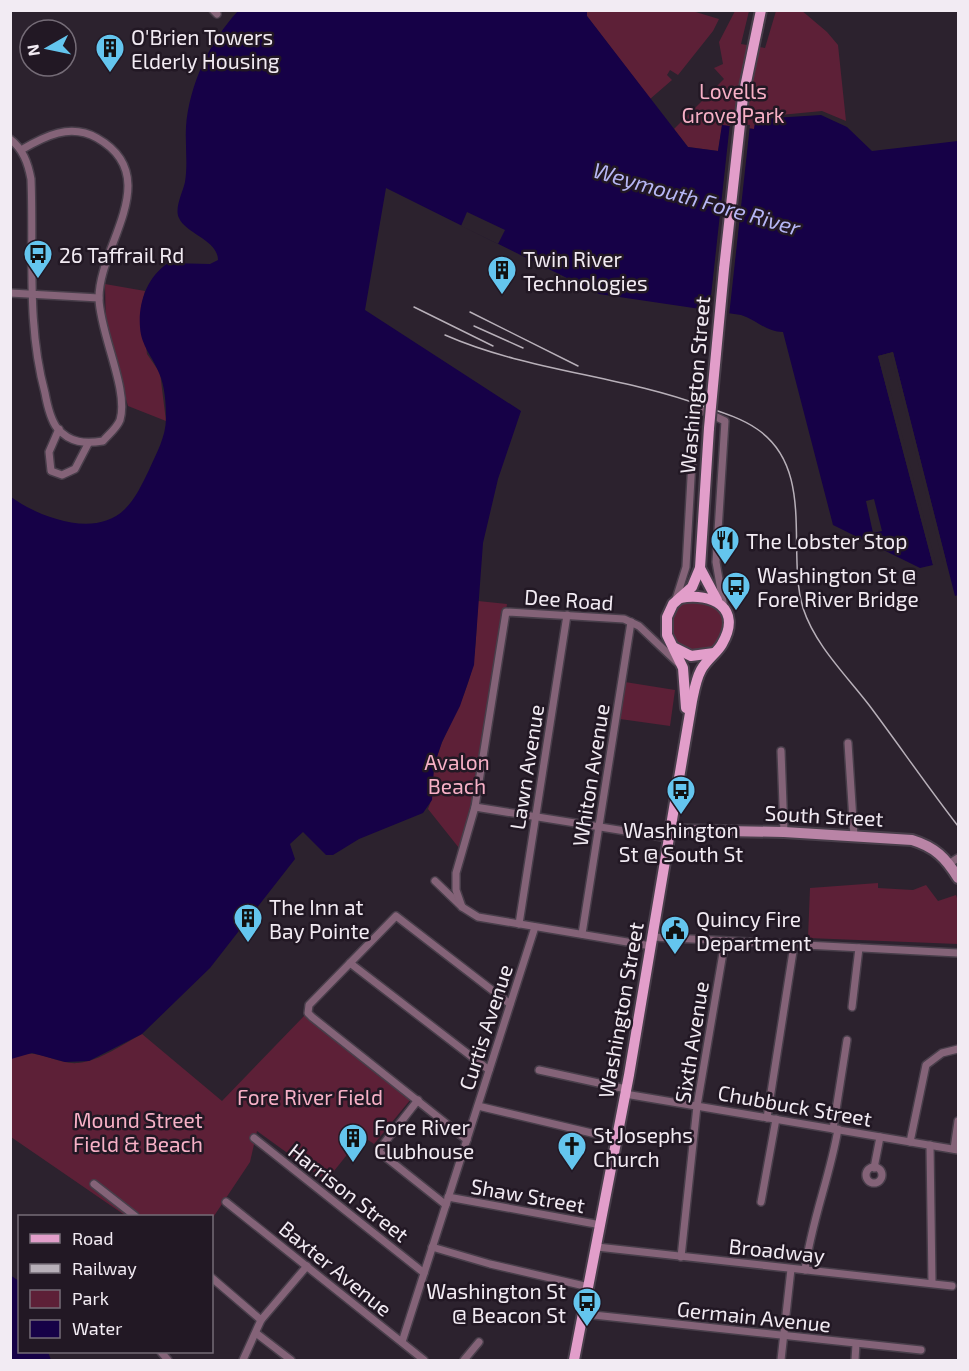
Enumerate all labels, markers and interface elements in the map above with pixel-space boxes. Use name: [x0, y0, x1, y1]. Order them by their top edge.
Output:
north arrow: [18, 18, 78, 78]
place label: O'Brien Towers Elderly Housing: [131, 24, 280, 73]
building icon: O'Brien Towers Elderly Housing: [94, 32, 126, 74]
text: N: [22, 43, 43, 58]
park label: Lovells Grove Park: [681, 78, 785, 127]
water label: Weymouth Fore River: [590, 156, 805, 241]
bus stop icon: 26 Taffrail Rd: [22, 238, 54, 280]
place label: 26 Taffrail Rd: [59, 242, 184, 267]
place label: Twin River Technologies: [523, 246, 648, 295]
building icon: Twin River Technologies: [486, 254, 518, 296]
street label: Washington Street: [674, 295, 714, 475]
restaurant icon: The Lobster Stop: [709, 524, 741, 566]
place label: The Lobster Stop: [746, 528, 907, 553]
place label: Washington St @ Fore River Bridge: [757, 562, 919, 611]
bus stop icon: Washington St @ Fore River Bridge: [720, 570, 752, 612]
street label: Dee Road: [523, 583, 615, 615]
street label: Whiton Avenue: [566, 702, 614, 848]
street label: Lawn Avenue: [504, 703, 548, 831]
park label: Avalon Beach: [424, 749, 490, 798]
bus stop icon: Washington St @ South St: [665, 774, 697, 816]
street label: South Street: [764, 799, 884, 831]
place label: Washington St @ South St: [619, 817, 743, 866]
place label: The Inn at Bay Pointe: [269, 894, 370, 943]
building icon: The Inn at Bay Pointe: [232, 902, 264, 944]
place label: Quincy Fire Department: [696, 906, 811, 955]
public building icon: Quincy Fire Department: [659, 914, 691, 956]
street label: Washington Street: [592, 920, 648, 1100]
street label: Curtis Avenue: [453, 961, 517, 1093]
street label: Sixth Avenue: [669, 979, 713, 1105]
street label: Chubbuck Street: [716, 1079, 874, 1131]
park label: Fore River Field: [237, 1084, 383, 1109]
park label: Mound Street Field & Beach: [73, 1107, 203, 1156]
place label: Fore River Clubhouse: [374, 1114, 474, 1163]
building icon: Fore River Clubhouse: [337, 1122, 369, 1164]
place label: St Josephs Church: [593, 1122, 693, 1171]
church icon: St Josephs Church: [556, 1130, 588, 1172]
street label: Harrison Street: [284, 1137, 414, 1247]
street label: Shaw Street: [469, 1173, 587, 1217]
legend: [18, 1215, 213, 1353]
street label: Baxter Avenue: [275, 1215, 397, 1321]
text: Road: [72, 1227, 113, 1249]
street label: Broadway: [728, 1233, 826, 1267]
text: Railway: [72, 1257, 137, 1279]
place label: Washington St @ Beacon St: [426, 1278, 566, 1327]
bus stop icon: Washington St @ Beacon St: [571, 1286, 603, 1328]
text: Park: [72, 1287, 109, 1309]
street label: Germain Avenue: [676, 1295, 832, 1337]
text: Water: [72, 1317, 122, 1339]

